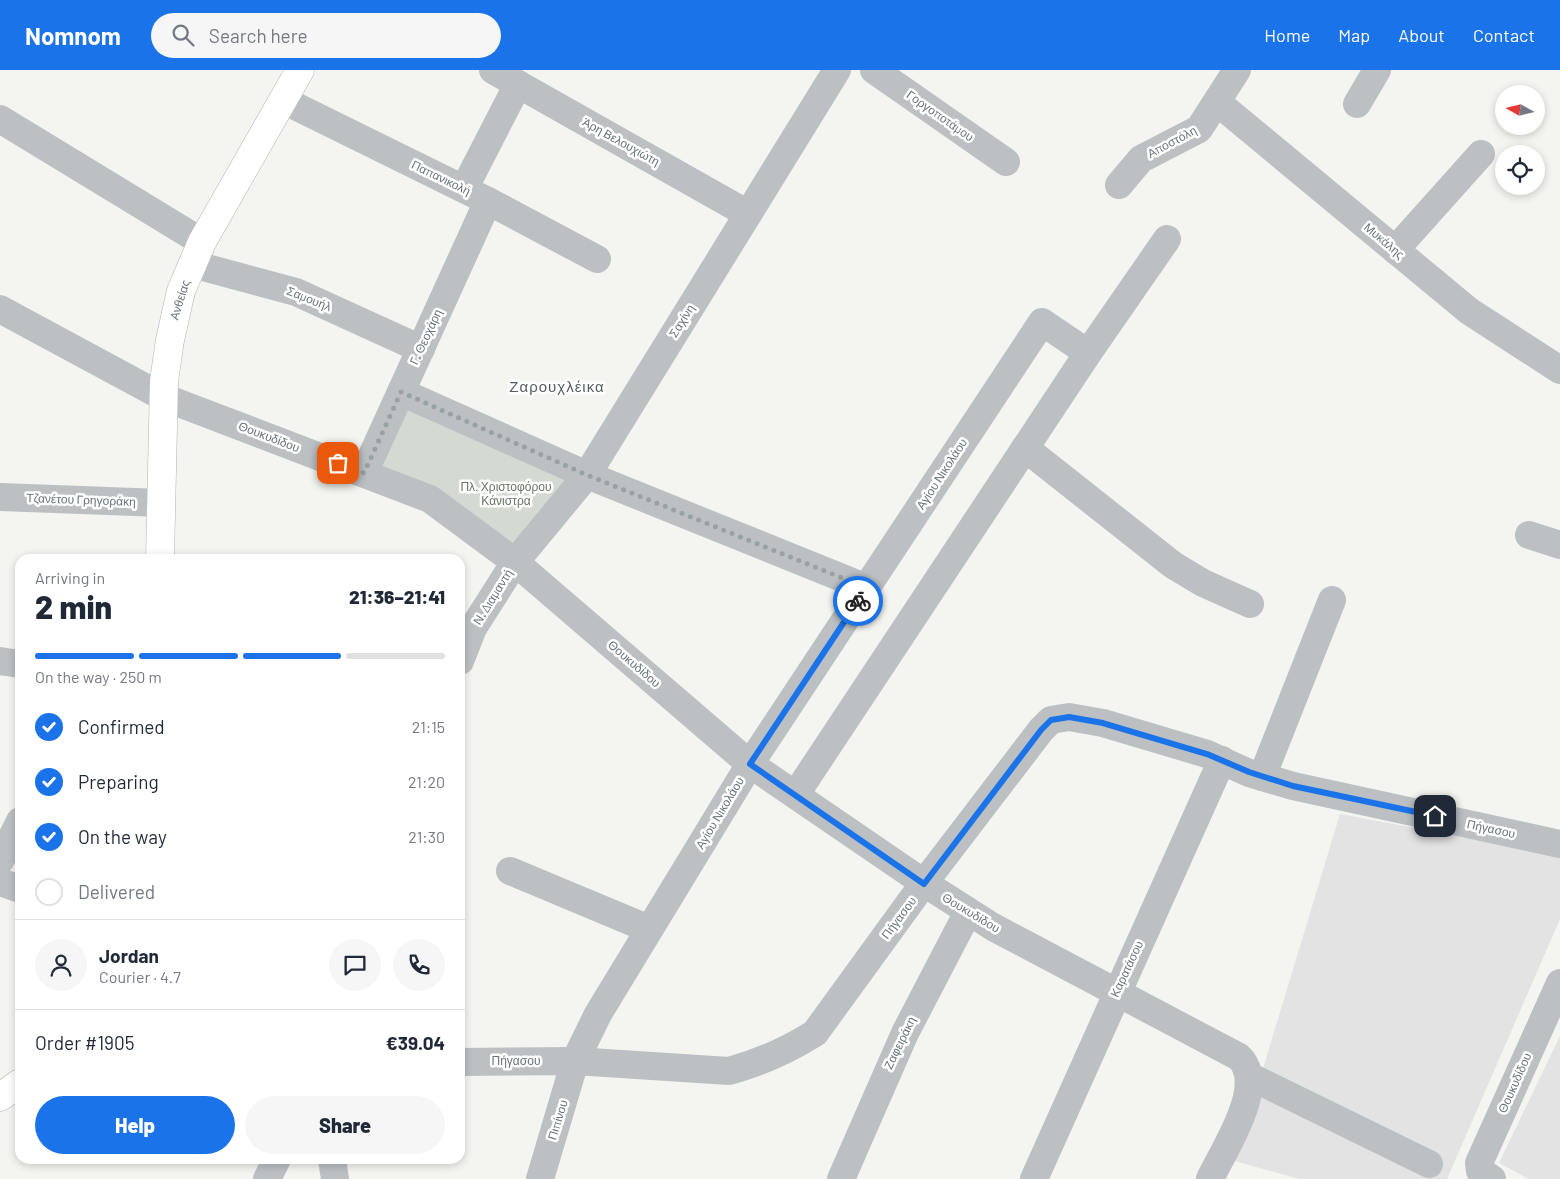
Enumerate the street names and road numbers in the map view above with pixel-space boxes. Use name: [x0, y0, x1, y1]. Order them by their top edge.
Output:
street label: Γοργοποτάμου: [904, 87, 977, 144]
street label: Άρη Βελουχιώτη: [580, 114, 662, 169]
street label: Αποστόλη: [1145, 122, 1199, 161]
street label: Παπανικολή: [409, 157, 473, 198]
street label: Μυκάλης: [1361, 220, 1408, 262]
street label: Ανθείας: [166, 278, 193, 322]
street label: Σαμουήλ: [285, 283, 334, 314]
street label: Σαχίνη: [666, 301, 697, 340]
street label: Γ. Θεοχάρη: [406, 307, 445, 367]
street label: Θουκυδίδου: [237, 418, 302, 454]
street label: Αγίου Νικολάου: [913, 435, 970, 512]
street label: Τζανέτου Γρηγοράκη: [26, 490, 136, 509]
street label: Ν. Διαμαντή: [470, 566, 516, 627]
street label: Θουκυδίδου: [606, 637, 664, 690]
street label: Αγίου Νικολάου: [692, 774, 747, 852]
street label: Πήγασου: [1466, 816, 1517, 841]
street label: Θουκυδίδου: [940, 890, 1003, 935]
street label: Πήγασου: [878, 894, 919, 942]
street label: Καρατάσου: [1107, 938, 1146, 999]
street label: Ζαφειράκη: [880, 1014, 919, 1071]
street label: Θουκυδίδου: [1495, 1050, 1534, 1115]
street label: Πήγασου: [492, 1053, 540, 1068]
street label: Πιπίνου: [544, 1098, 570, 1141]

